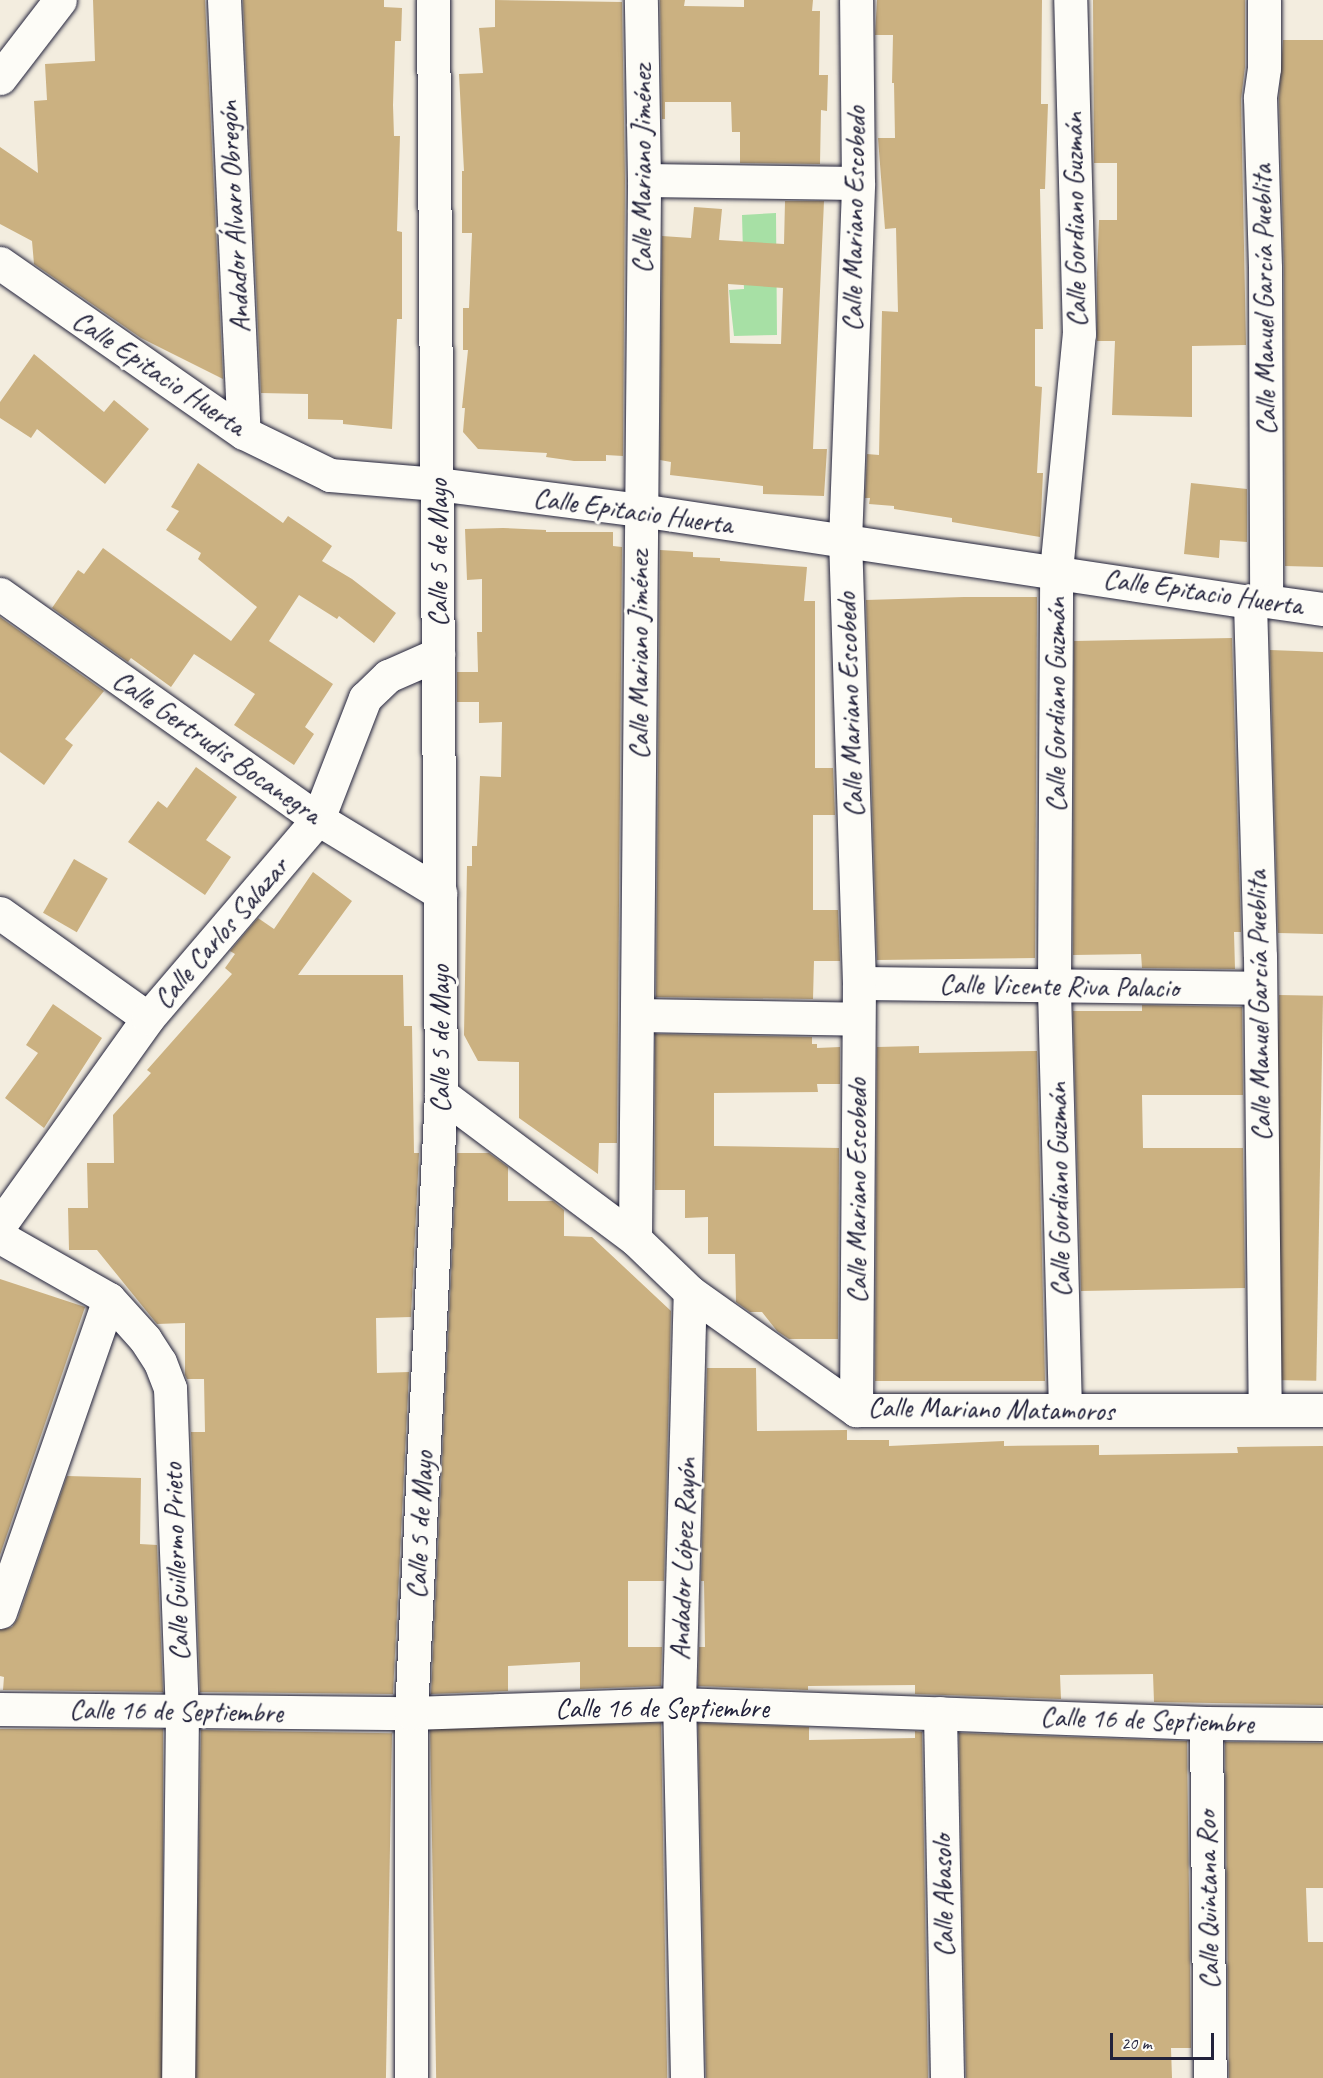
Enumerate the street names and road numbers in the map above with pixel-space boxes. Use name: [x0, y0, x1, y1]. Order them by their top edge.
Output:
street label: Calle Mariano Jiménez: [625, 65, 659, 273]
street label: Andador Álvaro Obregón: [211, 100, 257, 334]
street label: Calle Mariano Escobedo: [835, 106, 873, 332]
street label: Calle Gordiano Guzmán: [1056, 111, 1094, 329]
street label: Calle Manuel García Pueblita: [1245, 164, 1283, 436]
street label: Calle Epitacio Huerta: [67, 303, 251, 443]
street label: Calle 5 de Mayo: [421, 479, 455, 627]
street label: Calle Epitacio Huerta: [531, 480, 735, 542]
street label: Calle Mariano Jiménez: [622, 551, 656, 759]
street label: Calle Epitacio Huerta: [1101, 561, 1305, 623]
street label: Calle Mariano Escobedo: [829, 592, 871, 818]
street label: Calle Gordiano Guzmán: [1039, 597, 1073, 813]
street label: Calle Gertrudis Bocanegra: [107, 663, 327, 831]
street label: Calle Carlos Salazar: [146, 851, 296, 1015]
street label: Calle Manuel García Pueblita: [1240, 870, 1278, 1142]
street label: Calle 5 de Mayo: [423, 965, 457, 1113]
street label: Calle Vicente Riva Palacio: [939, 967, 1179, 1005]
street label: Calle Mariano Escobedo: [840, 1078, 874, 1304]
street label: Calle Gordiano Guzmán: [1040, 1081, 1078, 1299]
street label: Calle Mariano Matamoros: [866, 1390, 1116, 1428]
street label: Calle 5 de Mayo: [399, 1450, 441, 1600]
street label: Andador López Rayón: [663, 1457, 703, 1661]
street label: Calle Guillermo Prieto: [156, 1462, 196, 1662]
street label: Calle 16 de Septiembre: [555, 1691, 769, 1725]
street label: Calle 16 de Septiembre: [69, 1692, 283, 1730]
street label: Calle 16 de Septiembre: [1040, 1699, 1254, 1741]
street label: Calle Quintana Roo: [1190, 1810, 1226, 1990]
street label: Calle Abasolo: [925, 1834, 961, 1958]

